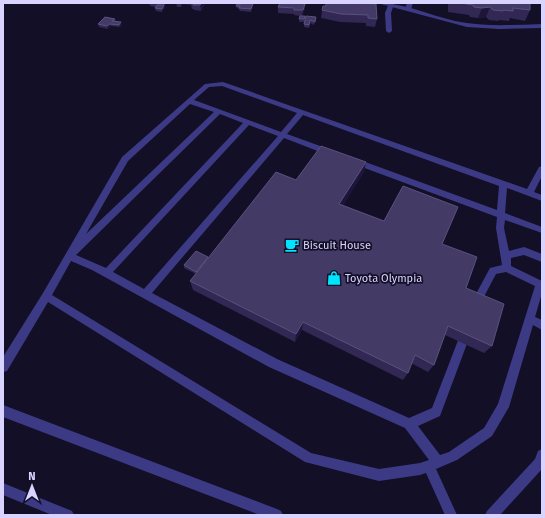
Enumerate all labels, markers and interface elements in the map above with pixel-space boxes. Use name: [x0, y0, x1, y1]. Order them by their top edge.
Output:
cafe icon: Biscuit House: [284, 237, 300, 253]
place label: Biscuit House: [303, 239, 371, 252]
shop icon: Toyota Olympia: [326, 270, 342, 286]
place label: Toyota Olympia: [345, 272, 422, 285]
north arrow: [12, 466, 52, 506]
text: N: [28, 470, 36, 483]

